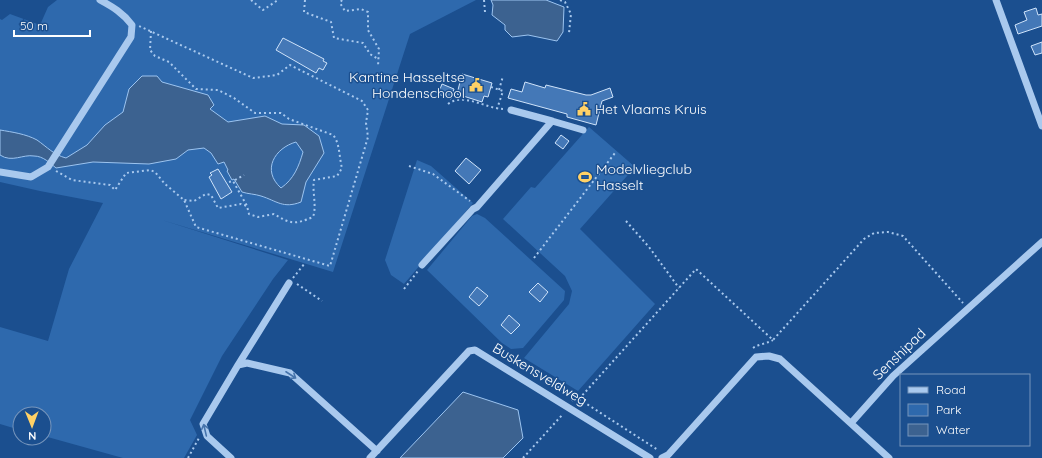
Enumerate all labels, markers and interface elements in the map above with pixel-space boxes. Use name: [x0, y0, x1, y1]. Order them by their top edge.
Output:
scale bar: [14, 12, 90, 38]
text: 50 m: [20, 18, 48, 33]
place label: Kantine Hasseltse Hondenschool: [349, 68, 465, 102]
public building icon: Kantine Hasseltse Hondenschool: [468, 77, 484, 93]
place label: Het Vlaams Kruis: [595, 100, 707, 118]
public building icon: Het Vlaams Kruis: [576, 101, 592, 117]
place label: Modelvliegclub Hasselt: [596, 160, 692, 194]
sports icon: Modelvliegclub Hasselt: [577, 169, 593, 185]
street label: Senshipad: [869, 324, 929, 384]
street label: Buskensveldweg: [489, 339, 591, 409]
one-way arrow: [285, 372, 297, 380]
legend: [900, 374, 1030, 446]
text: Road: [936, 382, 966, 397]
text: Park: [936, 402, 961, 417]
north arrow: [12, 406, 52, 446]
text: Water: [936, 422, 971, 437]
one-way arrow: [201, 424, 209, 437]
text: N: [28, 429, 36, 443]

